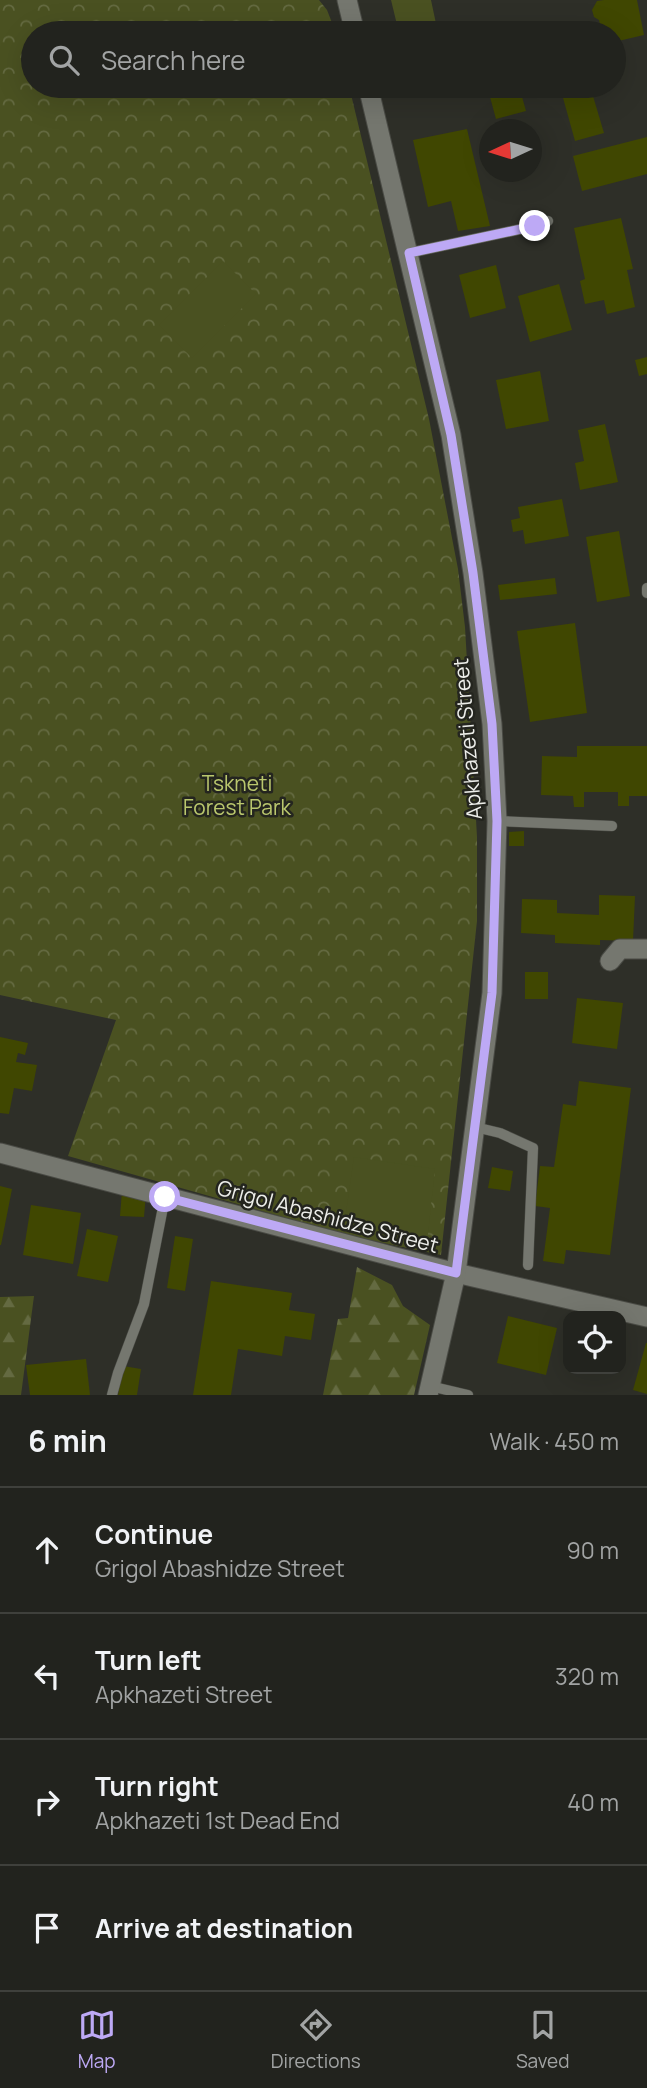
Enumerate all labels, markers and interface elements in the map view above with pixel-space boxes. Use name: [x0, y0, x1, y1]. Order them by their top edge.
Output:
search box: [21, 21, 626, 98]
icon: search: [45, 41, 83, 79]
text: Search here: [101, 42, 246, 78]
north arrow: [479, 119, 542, 182]
route end: [519, 210, 550, 241]
street label: Apkhazeti Street: [446, 657, 488, 821]
park label: Tskneti Forest Park: [183, 769, 291, 821]
street label: Grigol Abashidze Street: [214, 1173, 442, 1259]
route start: [149, 1181, 180, 1212]
map controls: [563, 1311, 626, 1374]
button: locate: [563, 1311, 626, 1374]
text: 6 min: [28, 1420, 107, 1461]
text: Walk · 450 m: [490, 1425, 619, 1457]
text: Continue: [95, 1516, 213, 1552]
icon: ahead: [28, 1531, 66, 1569]
text: 90 m: [567, 1534, 619, 1566]
text: Grigol Abashidze Street: [95, 1552, 345, 1584]
text: Turn left: [95, 1642, 202, 1678]
icon: left: [28, 1657, 66, 1695]
text: 320 m: [555, 1660, 619, 1692]
text: Apkhazeti Street: [95, 1678, 272, 1710]
text: Turn right: [95, 1768, 219, 1804]
icon: right: [28, 1783, 66, 1821]
text: 40 m: [567, 1786, 619, 1818]
text: Apkhazeti 1st Dead End: [95, 1804, 340, 1836]
icon: arrive: [28, 1909, 66, 1947]
text: Arrive at destination: [95, 1910, 353, 1946]
tab: Map: [78, 2006, 116, 2074]
tab: Directions: [271, 2006, 361, 2074]
tab: Saved: [516, 2006, 569, 2074]

